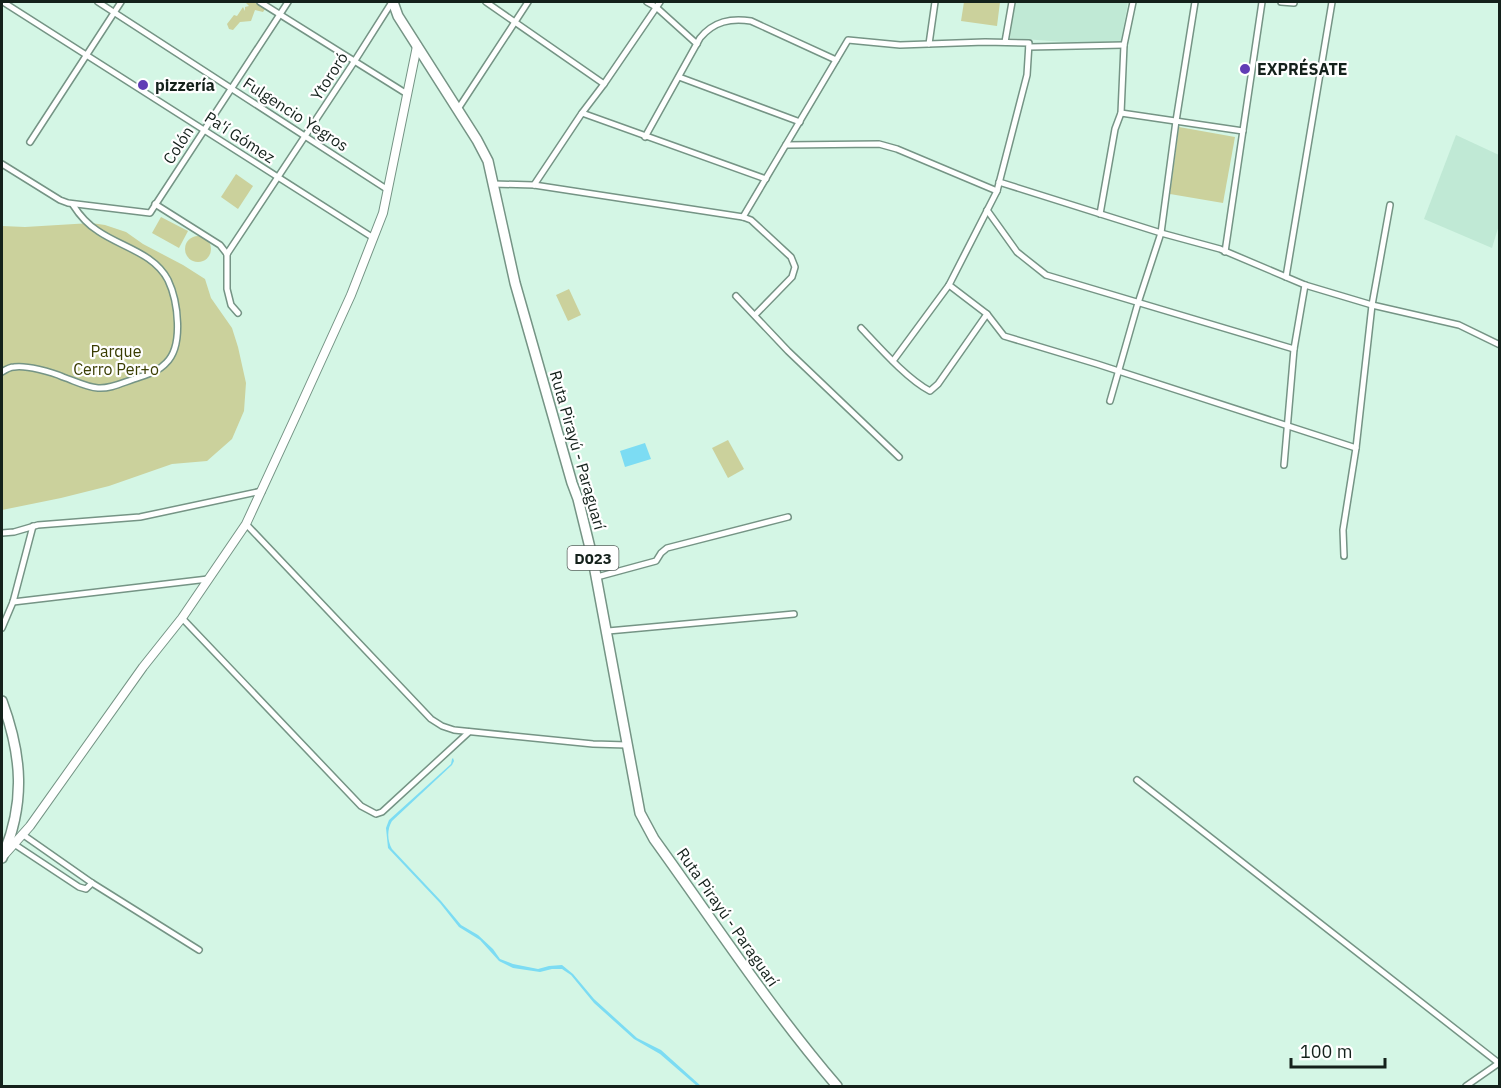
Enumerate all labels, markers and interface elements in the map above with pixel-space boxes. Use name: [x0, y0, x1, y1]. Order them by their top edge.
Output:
street label: Ytororó: [306, 48, 352, 104]
place label: EXPRÉSATE: [1257, 58, 1347, 79]
marker: EXPRÉSATE: [1238, 62, 1252, 76]
street label: Fulgencio Yegros: [240, 73, 352, 155]
place label: pizzería: [155, 75, 215, 95]
marker: pizzería: [136, 78, 150, 92]
street label: Pa'í Gómez: [201, 107, 279, 167]
street label: Colón: [158, 122, 198, 168]
park label: Parque Cerro Per+o: [73, 341, 159, 379]
street label: Ruta Pirayú - Paraguarí: [546, 368, 610, 532]
road number: D023: [568, 546, 618, 570]
street label: Ruta Pirayú - Paraguarí: [673, 844, 783, 990]
scale bar: [1291, 1031, 1386, 1069]
text: 100 m: [1300, 1040, 1352, 1063]

